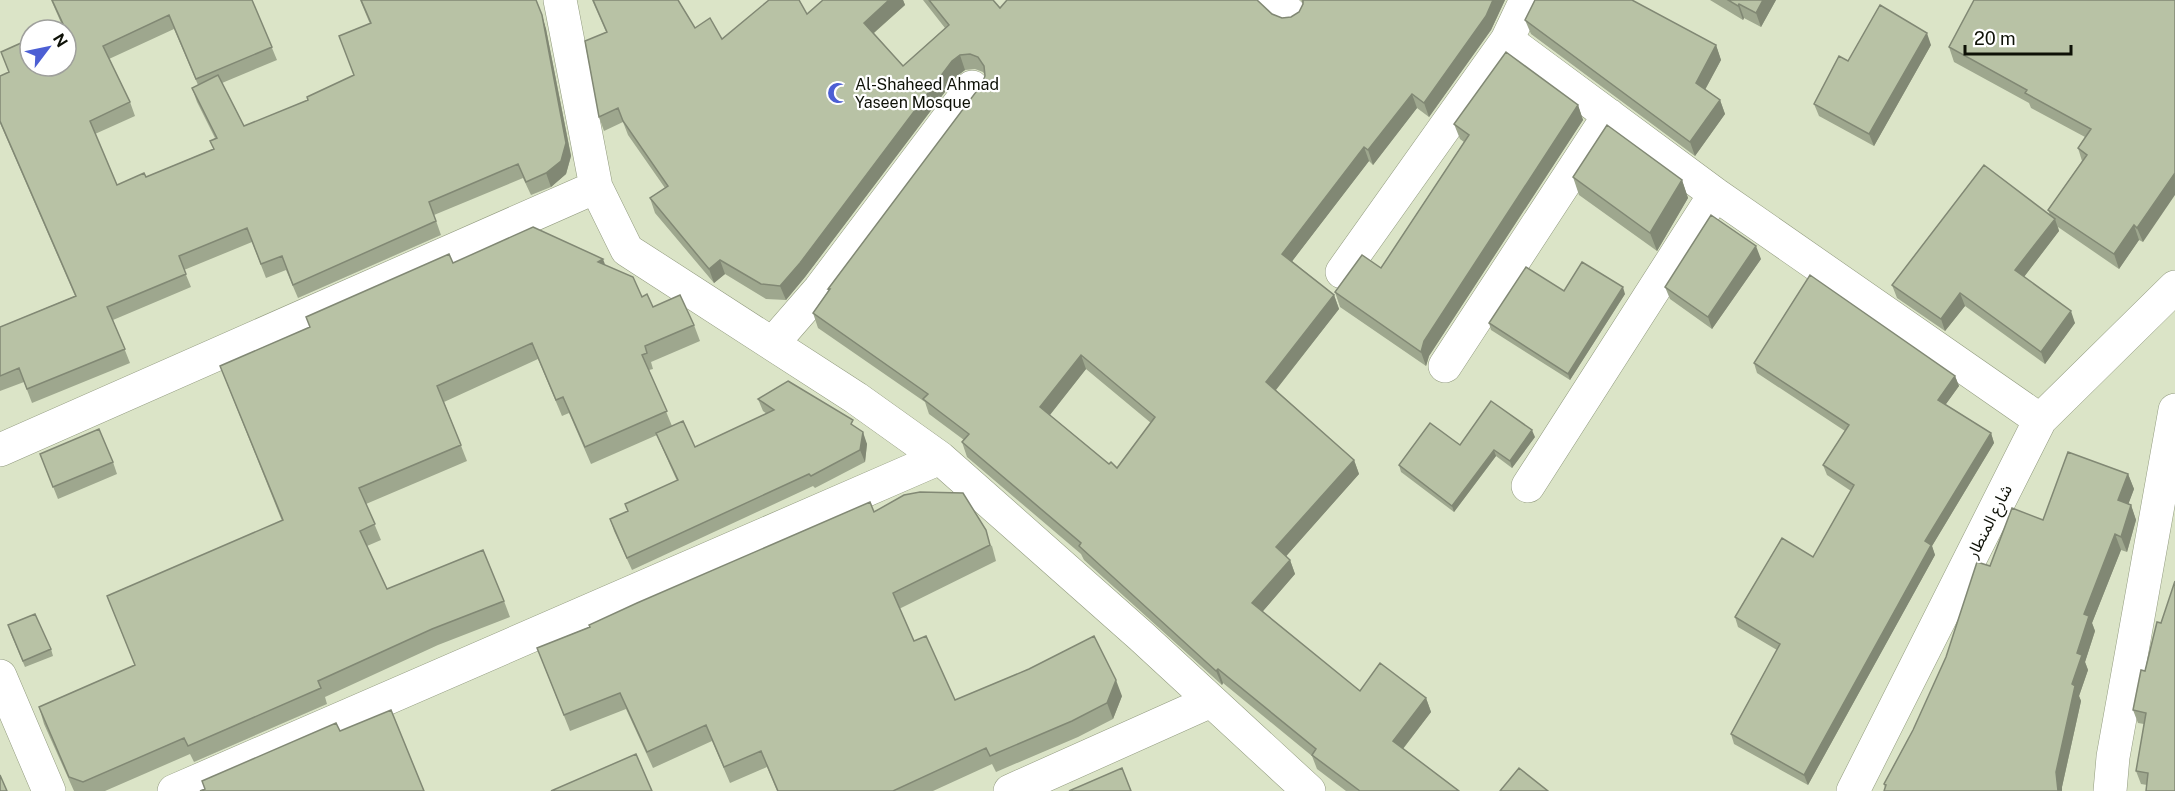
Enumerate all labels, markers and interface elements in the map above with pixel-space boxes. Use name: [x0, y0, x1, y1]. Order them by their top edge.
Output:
north arrow: [18, 18, 78, 78]
scale bar: [1965, 18, 2072, 56]
text: 20 m: [1974, 28, 2016, 49]
text: N: [49, 30, 72, 51]
place label: Al-Shaheed Ahmad Yaseen Mosque: [855, 75, 999, 112]
mosque icon: Al-Shaheed Ahmad Yaseen Mosque: [826, 81, 850, 105]
street label: شارع المنطار: [1962, 481, 2019, 563]

